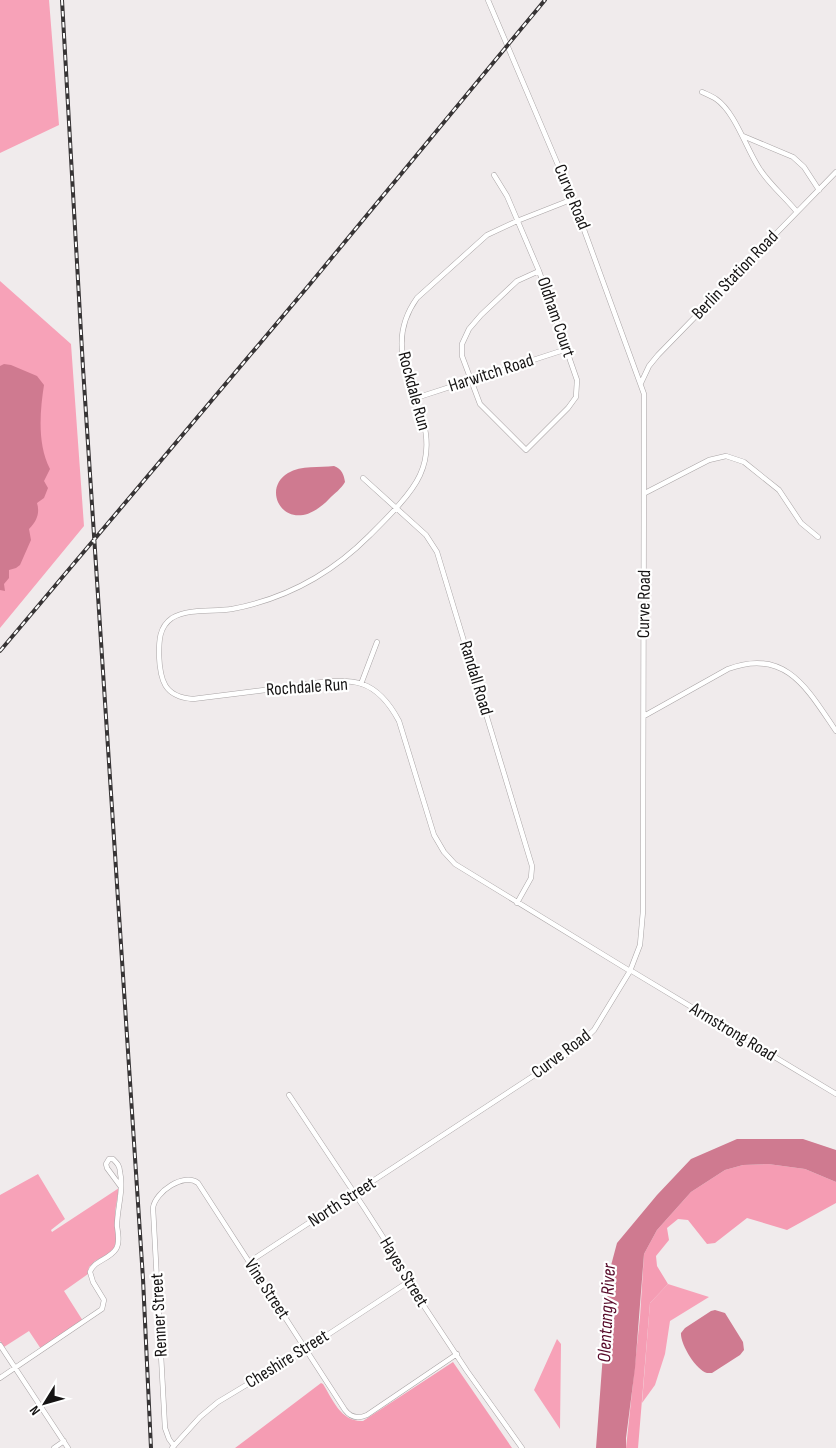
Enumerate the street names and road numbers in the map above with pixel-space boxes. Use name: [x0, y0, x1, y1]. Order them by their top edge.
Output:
street label: Curve Road: [549, 161, 595, 233]
street label: Berlin Station Road: [688, 226, 782, 324]
street label: Oldham Court: [533, 274, 580, 360]
street label: Rockdale Run: [393, 349, 435, 433]
street label: Harwitch Road: [446, 349, 536, 397]
street label: Curve Road: [633, 570, 655, 638]
street label: Randall Road: [455, 638, 497, 718]
street label: Rochdale Run: [265, 674, 349, 700]
street label: Armstrong Road: [685, 998, 780, 1066]
street label: Curve Road: [527, 1025, 595, 1083]
street label: North Street: [304, 1172, 380, 1232]
street label: Hayes Street: [375, 1233, 433, 1311]
street label: Vine Street: [240, 1255, 294, 1323]
street label: Renner Street: [146, 1272, 172, 1357]
street label: Cheshire Street: [242, 1325, 333, 1393]

